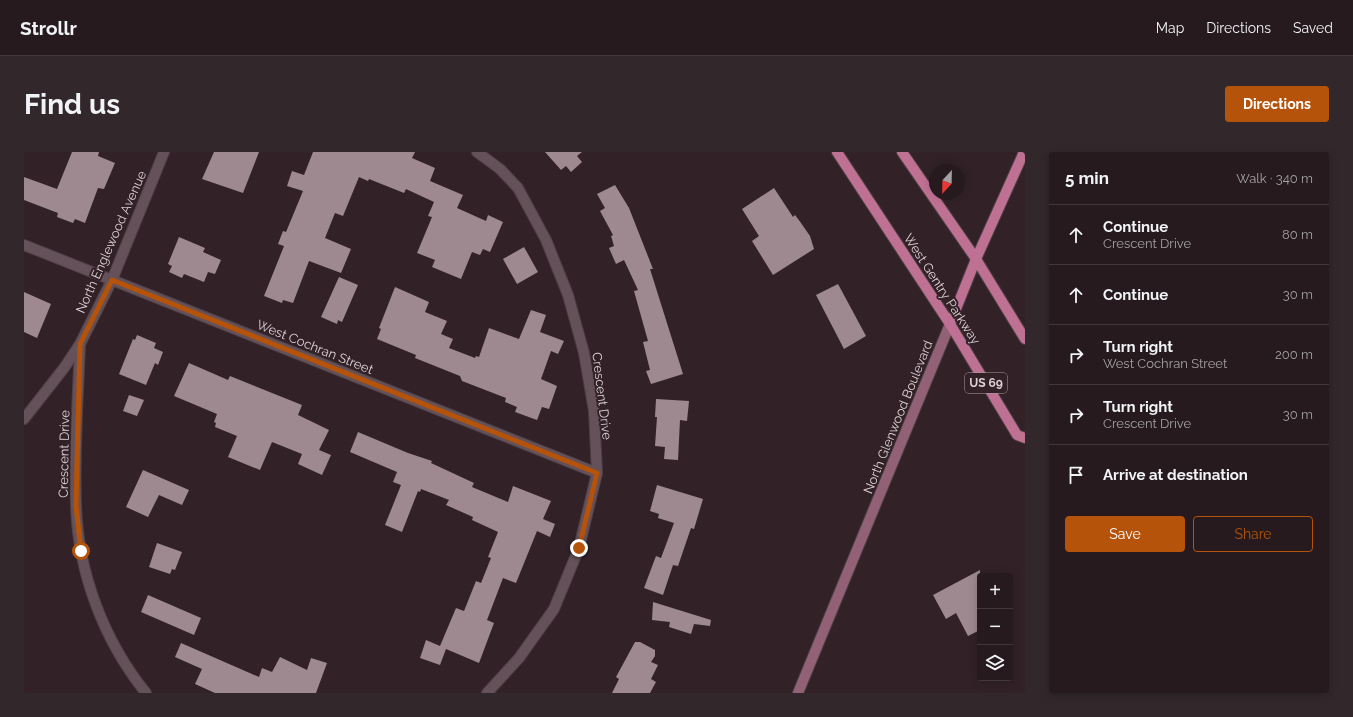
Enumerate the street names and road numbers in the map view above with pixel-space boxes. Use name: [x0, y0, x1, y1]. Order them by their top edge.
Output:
street label: North Englewood Avenue: [73, 168, 149, 316]
street label: West Gentry Parkway: [901, 231, 983, 347]
street label: West Cochran Street: [255, 317, 376, 377]
street label: North Glenwood Boulevard: [860, 338, 936, 496]
street label: Crescent Drive: [589, 351, 615, 441]
road number: US 69: [965, 373, 1007, 393]
street label: Crescent Drive: [56, 409, 72, 498]

